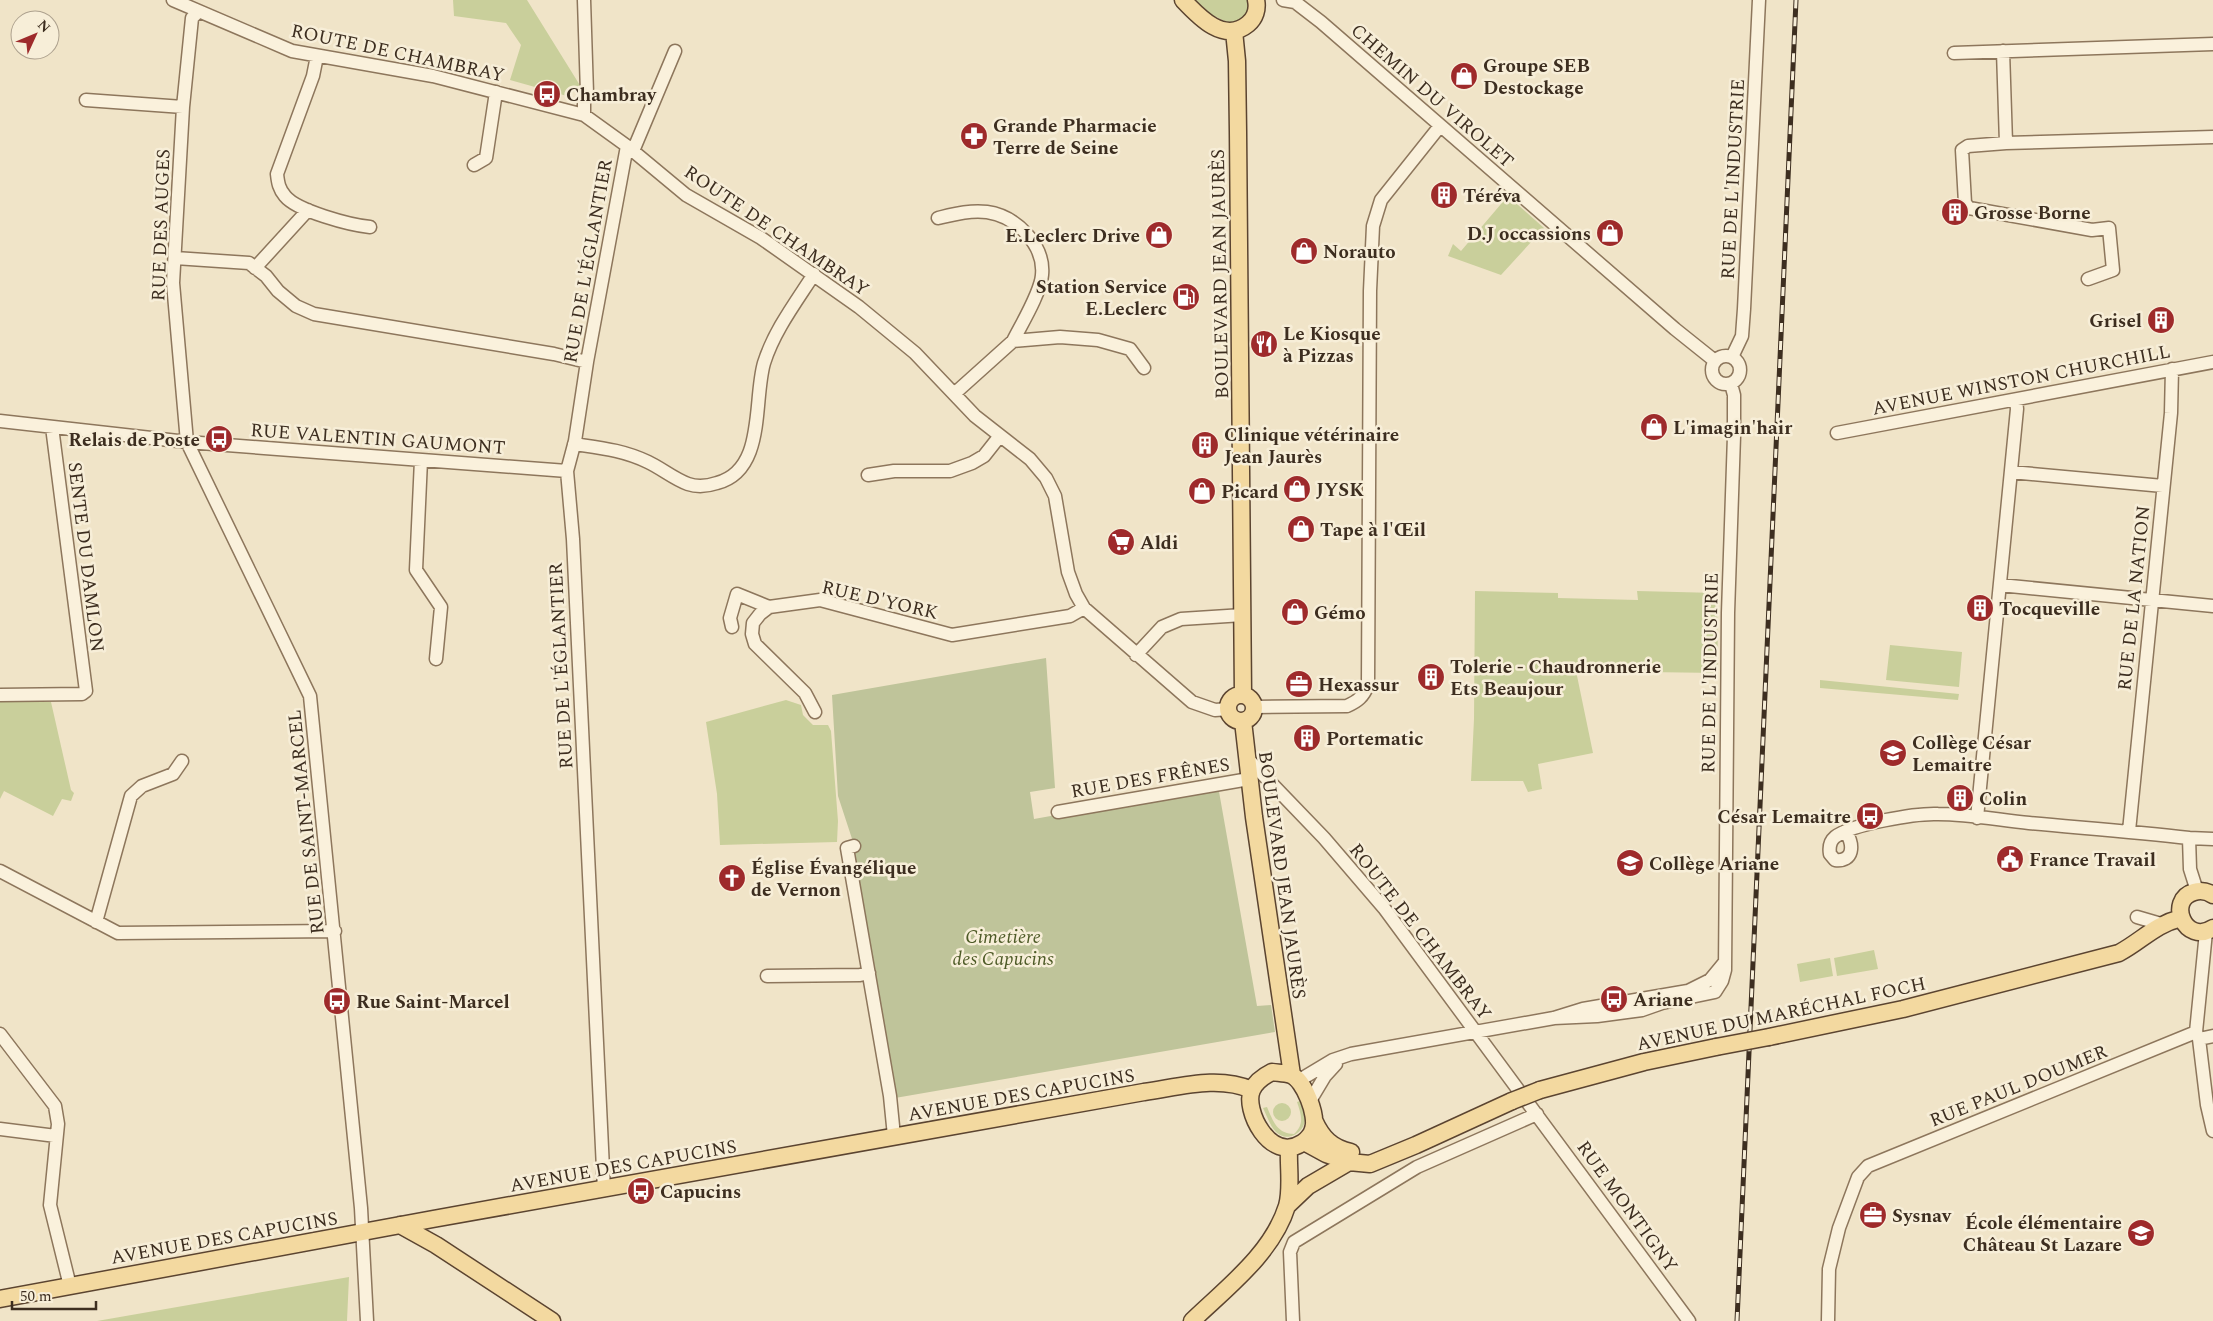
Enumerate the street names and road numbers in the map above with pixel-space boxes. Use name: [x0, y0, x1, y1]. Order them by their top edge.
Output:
street label: ROUTE DE CHAMBRAY: [288, 17, 507, 90]
street label: CHEMIN DU VIROLET: [1344, 17, 1520, 175]
street label: RUE DE L'INDUSTRIE: [1714, 78, 1753, 280]
street label: RUE DES AUGES: [144, 148, 179, 302]
street label: BOULEVARD JEAN JAURÈS: [1204, 149, 1237, 399]
street label: RUE DE L'ÉGLANTIER: [556, 157, 621, 365]
street label: ROUTE DE CHAMBRAY: [678, 158, 875, 304]
street label: AVENUE WINSTON CHURCHILL: [1870, 337, 2173, 424]
street label: RUE VALENTIN GAUMONT: [249, 416, 506, 463]
street label: SENTE DU DAMLON: [59, 460, 112, 654]
street label: RUE DE LA NATION: [2110, 504, 2159, 692]
street label: RUE DE L'ÉGLANTIER: [542, 562, 581, 770]
street label: RUE DE L'INDUSTRIE: [1694, 572, 1727, 774]
street label: RUE D'YORK: [819, 573, 941, 628]
street label: RUE DE SAINT-MARCEL: [280, 708, 333, 936]
street label: BOULEVARD JEAN JAURÈS: [1250, 749, 1313, 1001]
street label: RUE DES FRÊNES: [1069, 750, 1232, 807]
street label: ROUTE DE CHAMBRAY: [1341, 837, 1498, 1027]
street label: AVENUE DU MARÉCHAL FOCH: [1634, 970, 1929, 1059]
street label: RUE PAUL DOUMER: [1925, 1037, 2112, 1135]
street label: AVENUE DES CAPUCINS: [906, 1061, 1137, 1130]
street label: AVENUE DES CAPUCINS: [508, 1132, 739, 1201]
street label: RUE MONTIGNY: [1569, 1135, 1685, 1279]
street label: AVENUE DES CAPUCINS: [109, 1204, 340, 1273]

